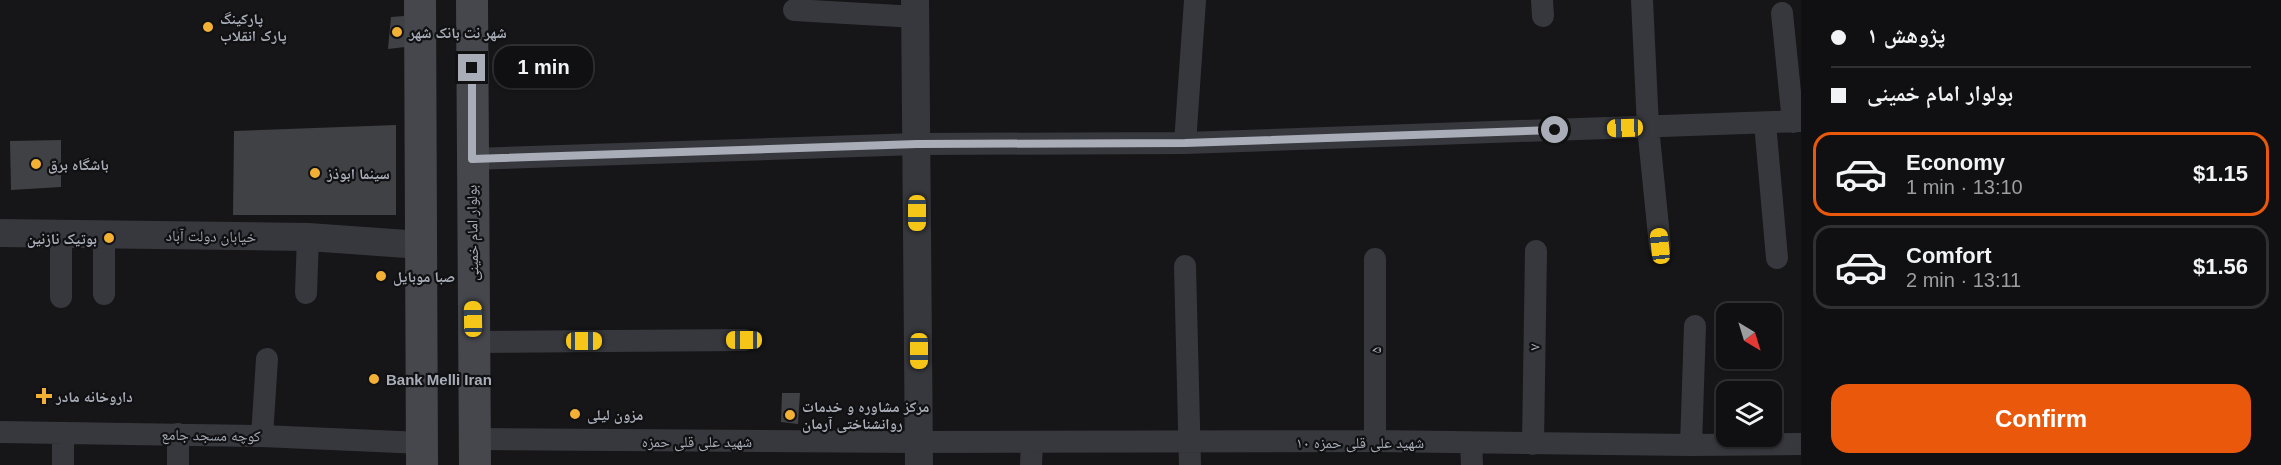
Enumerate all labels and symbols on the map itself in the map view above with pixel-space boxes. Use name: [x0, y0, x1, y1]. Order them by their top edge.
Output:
place label: پارکینگ پارک انقلاب: [220, 10, 287, 45]
marker: پارکینگ پارک انقلاب: [201, 20, 215, 34]
place label: شهر نت بانک شهر: [408, 24, 507, 42]
marker: شهر نت بانک شهر: [390, 25, 404, 39]
callout: 1 min: [493, 47, 592, 89]
route end: [458, 54, 485, 81]
route start: [1541, 116, 1568, 143]
car: [1607, 118, 1643, 138]
place label: باشگاه برق: [48, 156, 109, 174]
marker: باشگاه برق: [29, 157, 43, 171]
place label: سینما ابوذز: [326, 165, 390, 182]
marker: سینما ابوذز: [308, 166, 322, 180]
street label: بولوار امام خمینی: [463, 185, 483, 281]
car: [908, 195, 926, 231]
street label: خیابان دولت آباد: [166, 227, 257, 247]
car: [1649, 227, 1671, 265]
place label: بوتیک نازنین: [27, 230, 97, 248]
marker: بوتیک نازنین: [102, 231, 116, 245]
place label: صبا موبایل: [393, 268, 455, 286]
marker: صبا موبایل: [374, 269, 388, 283]
car: [464, 301, 482, 337]
north arrow: [1716, 303, 1782, 369]
car: [726, 331, 762, 349]
car: [566, 332, 602, 350]
car: [910, 333, 928, 369]
street label: ۷: [1525, 343, 1543, 351]
street label: ۵: [1367, 346, 1384, 353]
place label: Bank Melli Iran: [386, 371, 492, 388]
marker: Bank Melli Iran: [367, 372, 381, 386]
place label: داروخانه مادر: [55, 388, 133, 405]
marker: داروخانه مادر: [37, 389, 51, 403]
place label: مرکز مشاوره و خدمات روانشناختی آرمان: [802, 398, 929, 433]
place label: مزون لیلی: [587, 406, 643, 424]
marker: مزون لیلی: [568, 407, 582, 421]
marker: مرکز مشاوره و خدمات روانشناختی آرمان: [783, 408, 797, 422]
street label: کوچه مسجد جامع: [161, 426, 261, 446]
street label: شهید علی قلی حمزه: [642, 433, 752, 452]
street label: شهید علی قلی حمزه ۱۰: [1296, 434, 1424, 453]

